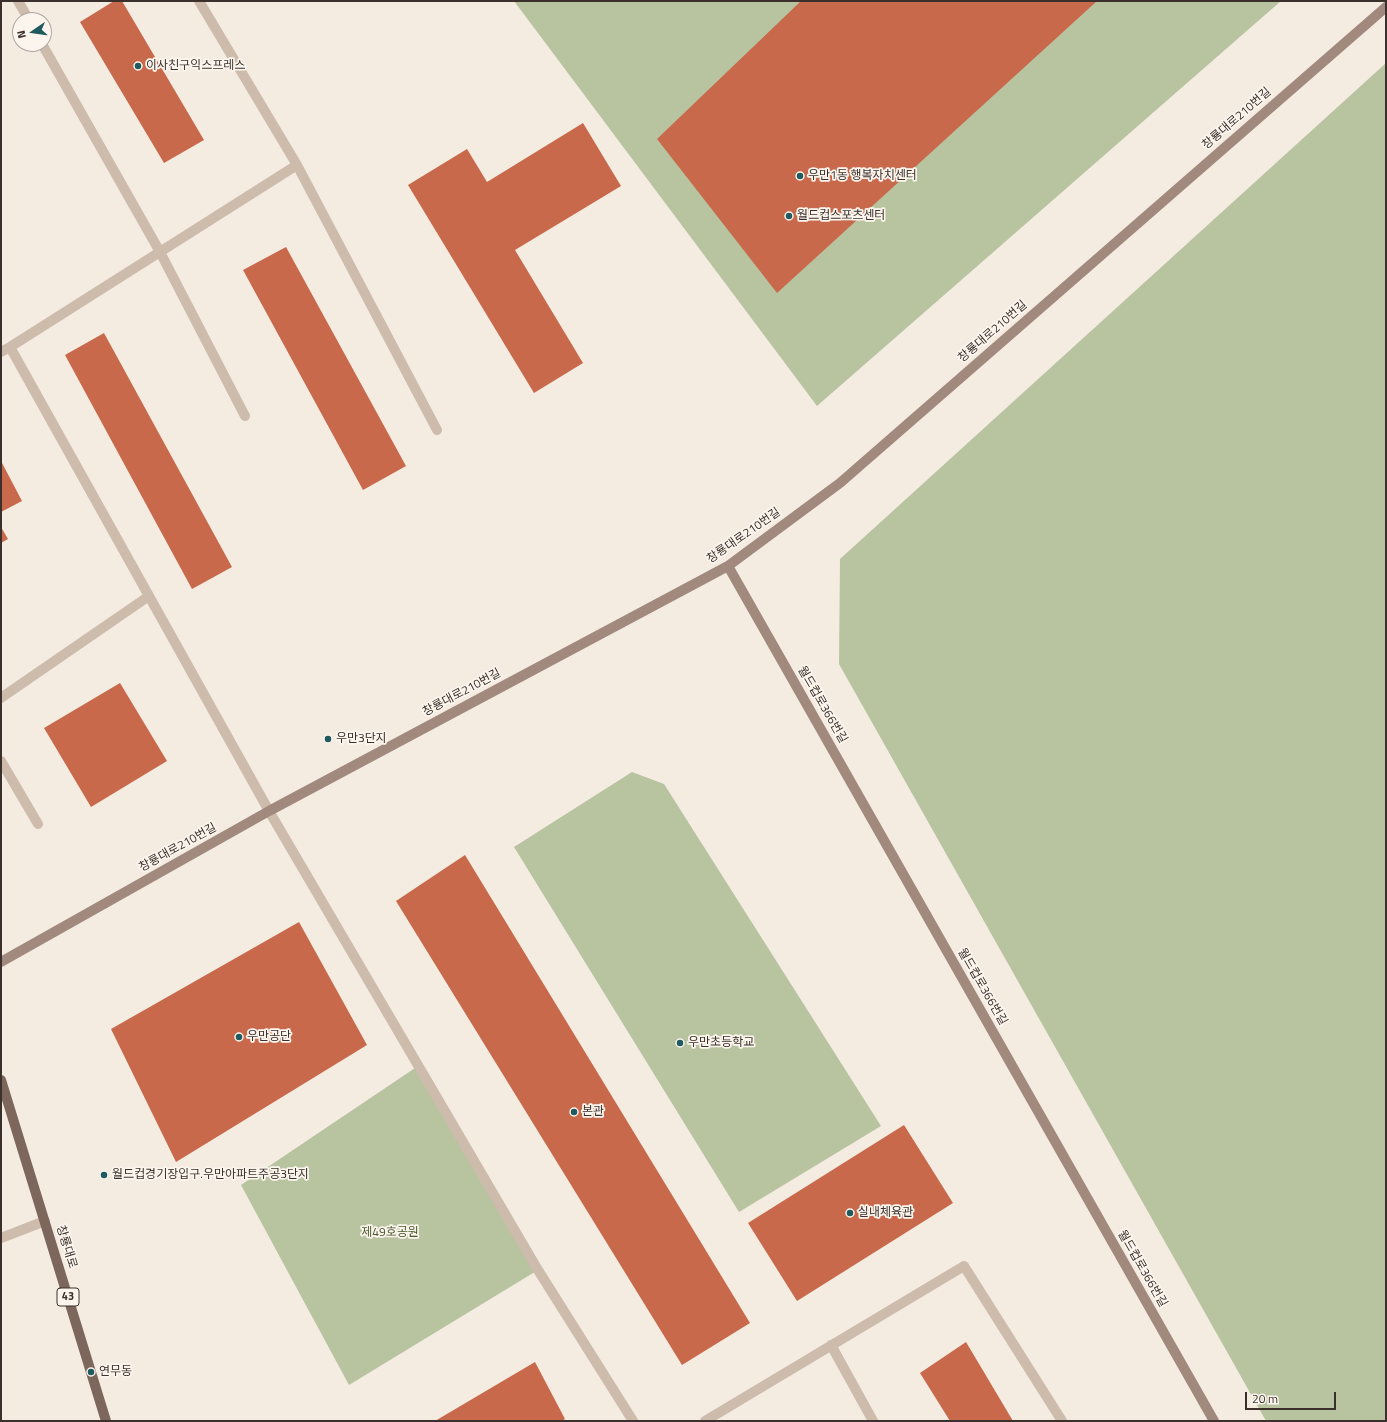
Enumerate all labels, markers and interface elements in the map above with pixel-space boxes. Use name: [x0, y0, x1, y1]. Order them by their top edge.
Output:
north arrow: [12, 12, 52, 52]
text: N: [13, 29, 30, 40]
place label: 이사친구익스프레스: [146, 59, 245, 73]
marker: 이사친구익스프레스: [133, 61, 143, 71]
street label: 창룡대로210번길: [1200, 85, 1274, 153]
place label: 우만1동 행복자치센터: [808, 169, 917, 183]
marker: 우만1동 행복자치센터: [795, 171, 805, 181]
place label: 월드컵스포츠센터: [797, 209, 885, 223]
marker: 월드컵스포츠센터: [784, 211, 794, 221]
street label: 창룡대로210번길: [956, 298, 1030, 366]
street label: 창룡대로210번길: [704, 505, 784, 567]
street label: 월드컵로366번길: [794, 664, 850, 746]
street label: 창룡대로210번길: [420, 666, 504, 720]
place label: 우만3단지: [336, 732, 387, 746]
marker: 우만3단지: [323, 734, 333, 744]
street label: 창룡대로210번길: [137, 821, 219, 875]
street label: 월드컵로366번길: [954, 946, 1010, 1028]
place label: 우만공단: [247, 1030, 291, 1044]
marker: 우만공단: [234, 1032, 244, 1042]
place label: 우만초등학교: [688, 1036, 754, 1050]
marker: 우만초등학교: [675, 1038, 685, 1048]
place label: 본관: [582, 1105, 604, 1119]
marker: 본관: [569, 1107, 579, 1117]
place label: 월드컵경기장입구.우만아파트주공3단지: [112, 1168, 309, 1182]
marker: 월드컵경기장입구.우만아파트주공3단지: [99, 1170, 109, 1180]
place label: 실내체육관: [858, 1206, 913, 1220]
marker: 실내체육관: [845, 1208, 855, 1218]
street label: 창룡대로: [53, 1224, 79, 1270]
park label: 제49호공원: [361, 1226, 419, 1240]
street label: 월드컵로366번길: [1114, 1228, 1170, 1310]
road number: 43: [57, 1288, 79, 1306]
place label: 연무동: [99, 1365, 132, 1379]
marker: 연무동: [86, 1367, 96, 1377]
scale bar: [1247, 1384, 1338, 1410]
text: 20 m: [1252, 1389, 1278, 1408]

